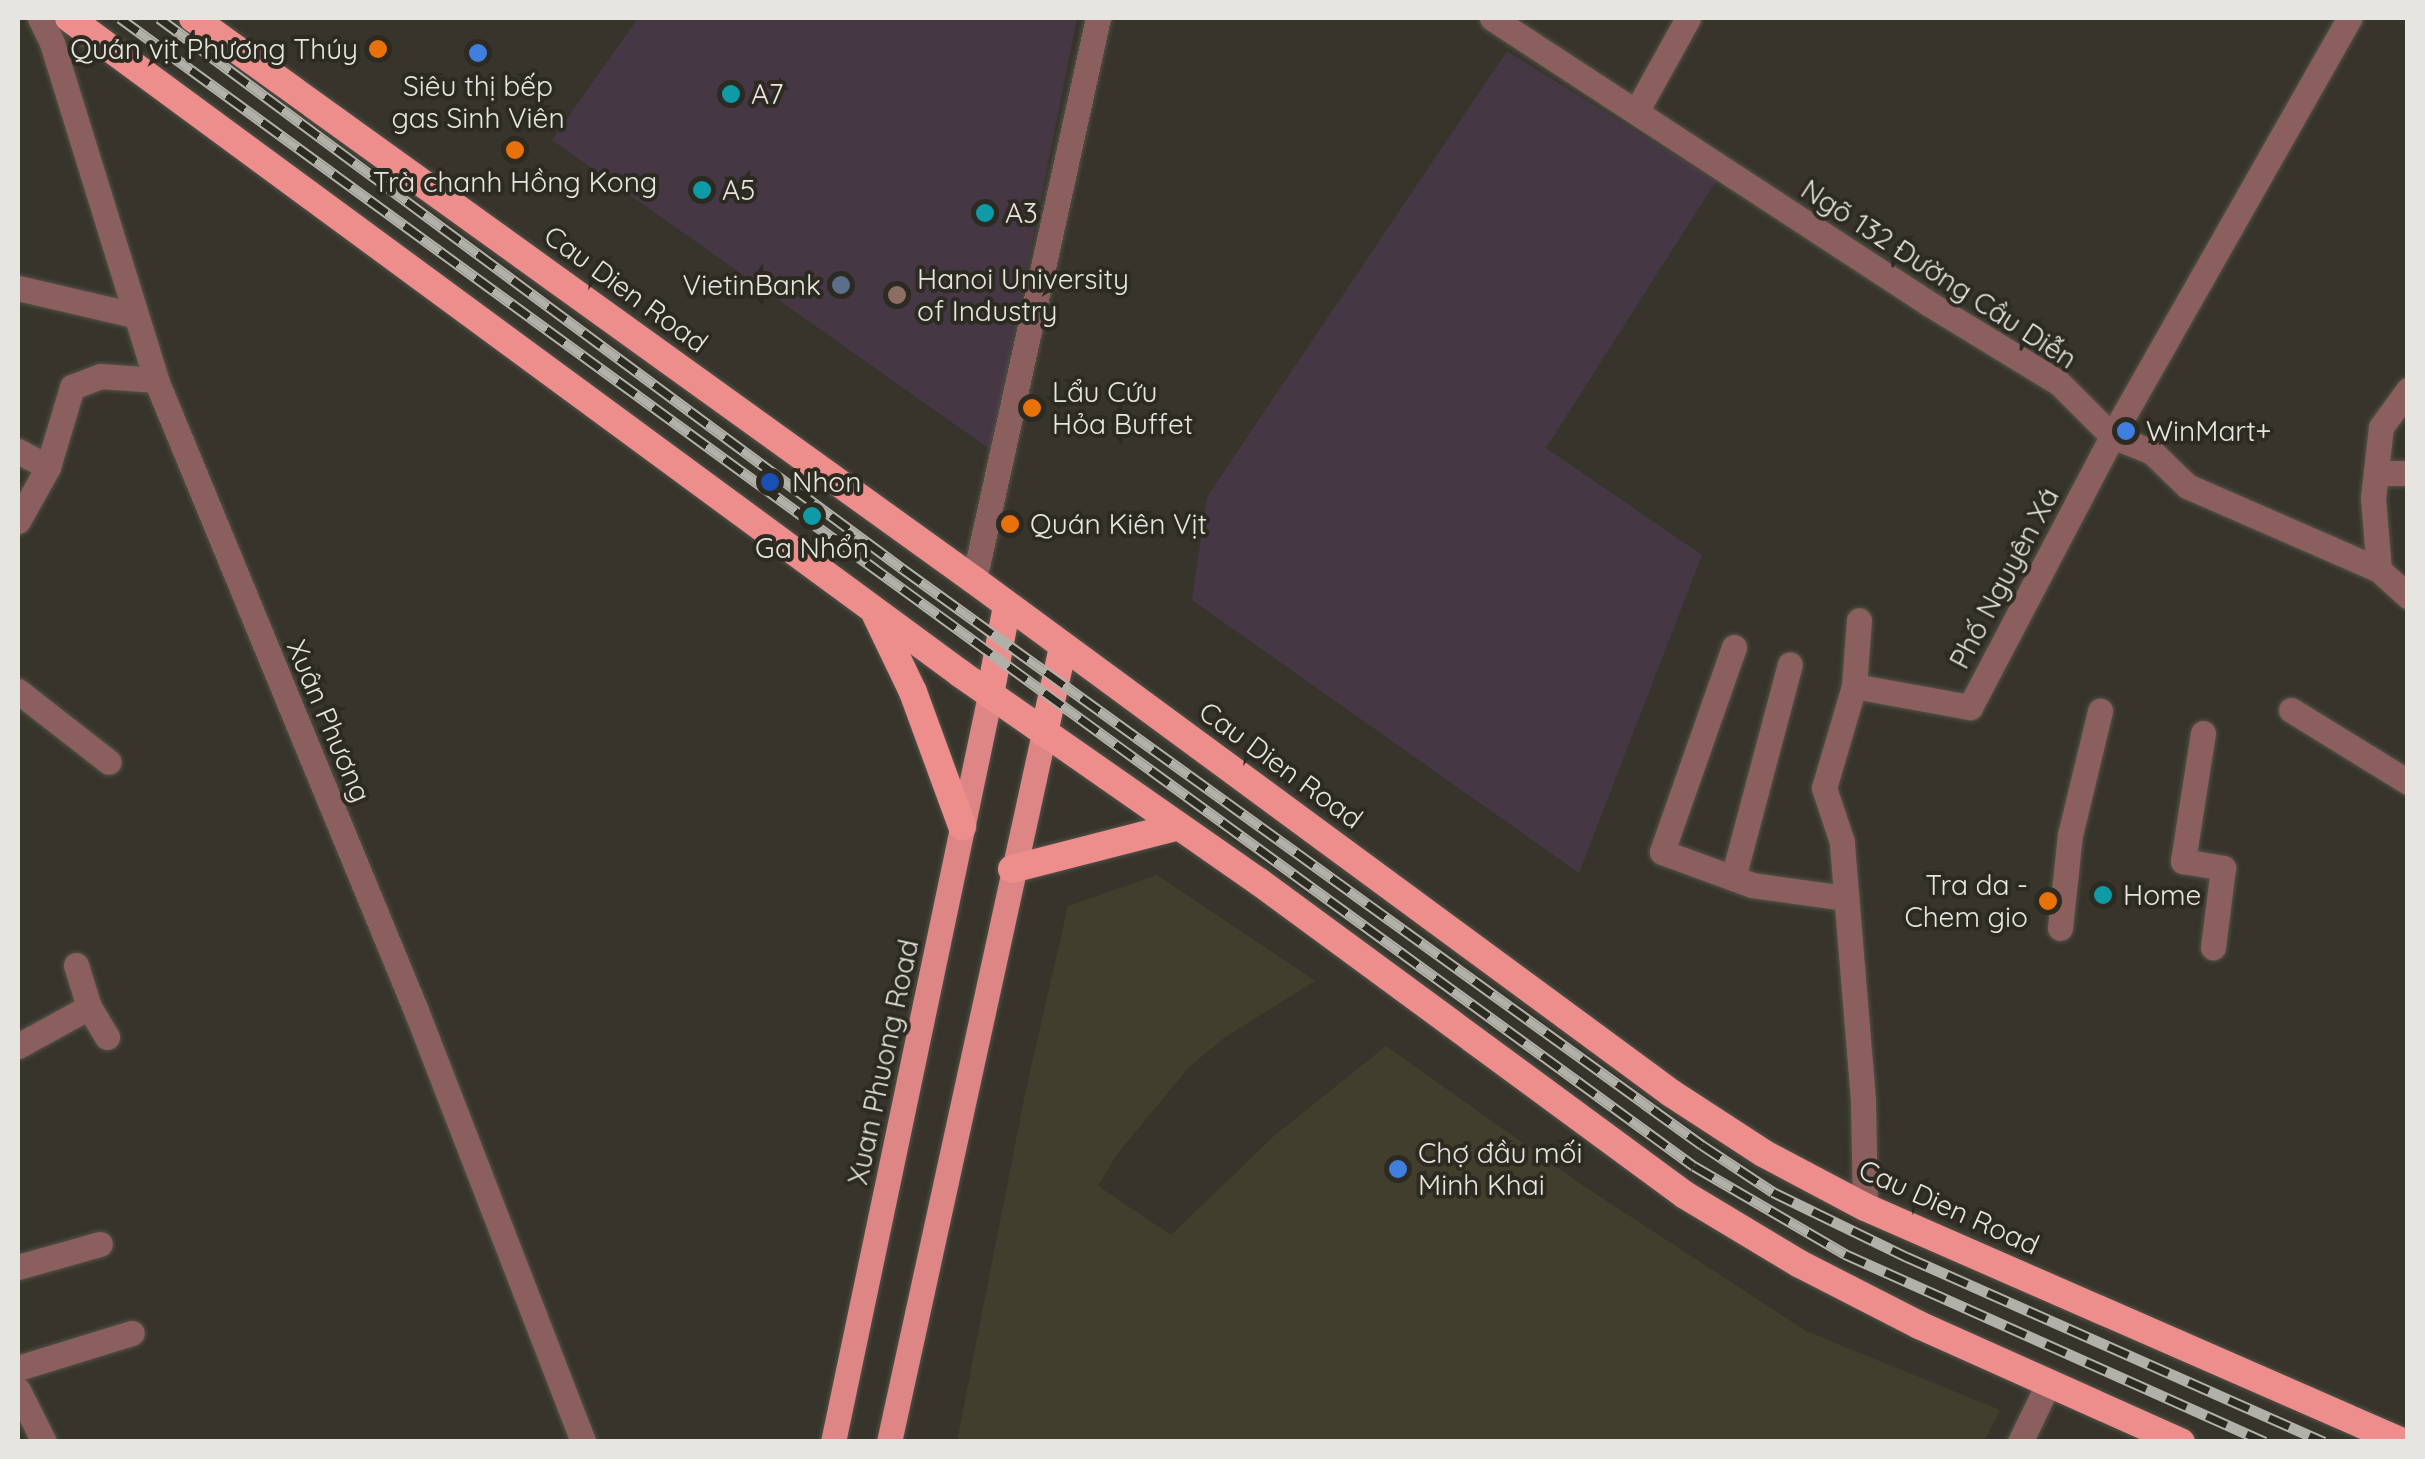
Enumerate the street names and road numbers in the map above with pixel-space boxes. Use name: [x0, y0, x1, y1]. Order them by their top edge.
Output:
street label: Ngõ 132 Đường Cầu Diễn: [1795, 172, 2083, 376]
street label: Cau Dien Road: [538, 218, 714, 360]
street label: Phố Nguyên Xá: [1942, 482, 2066, 674]
street label: Xuân Phương: [280, 635, 378, 807]
street label: Cau Dien Road: [1193, 694, 1369, 836]
street label: Xuan Phuong Road: [841, 936, 925, 1188]
street label: Cau Dien Road: [1854, 1152, 2044, 1262]

